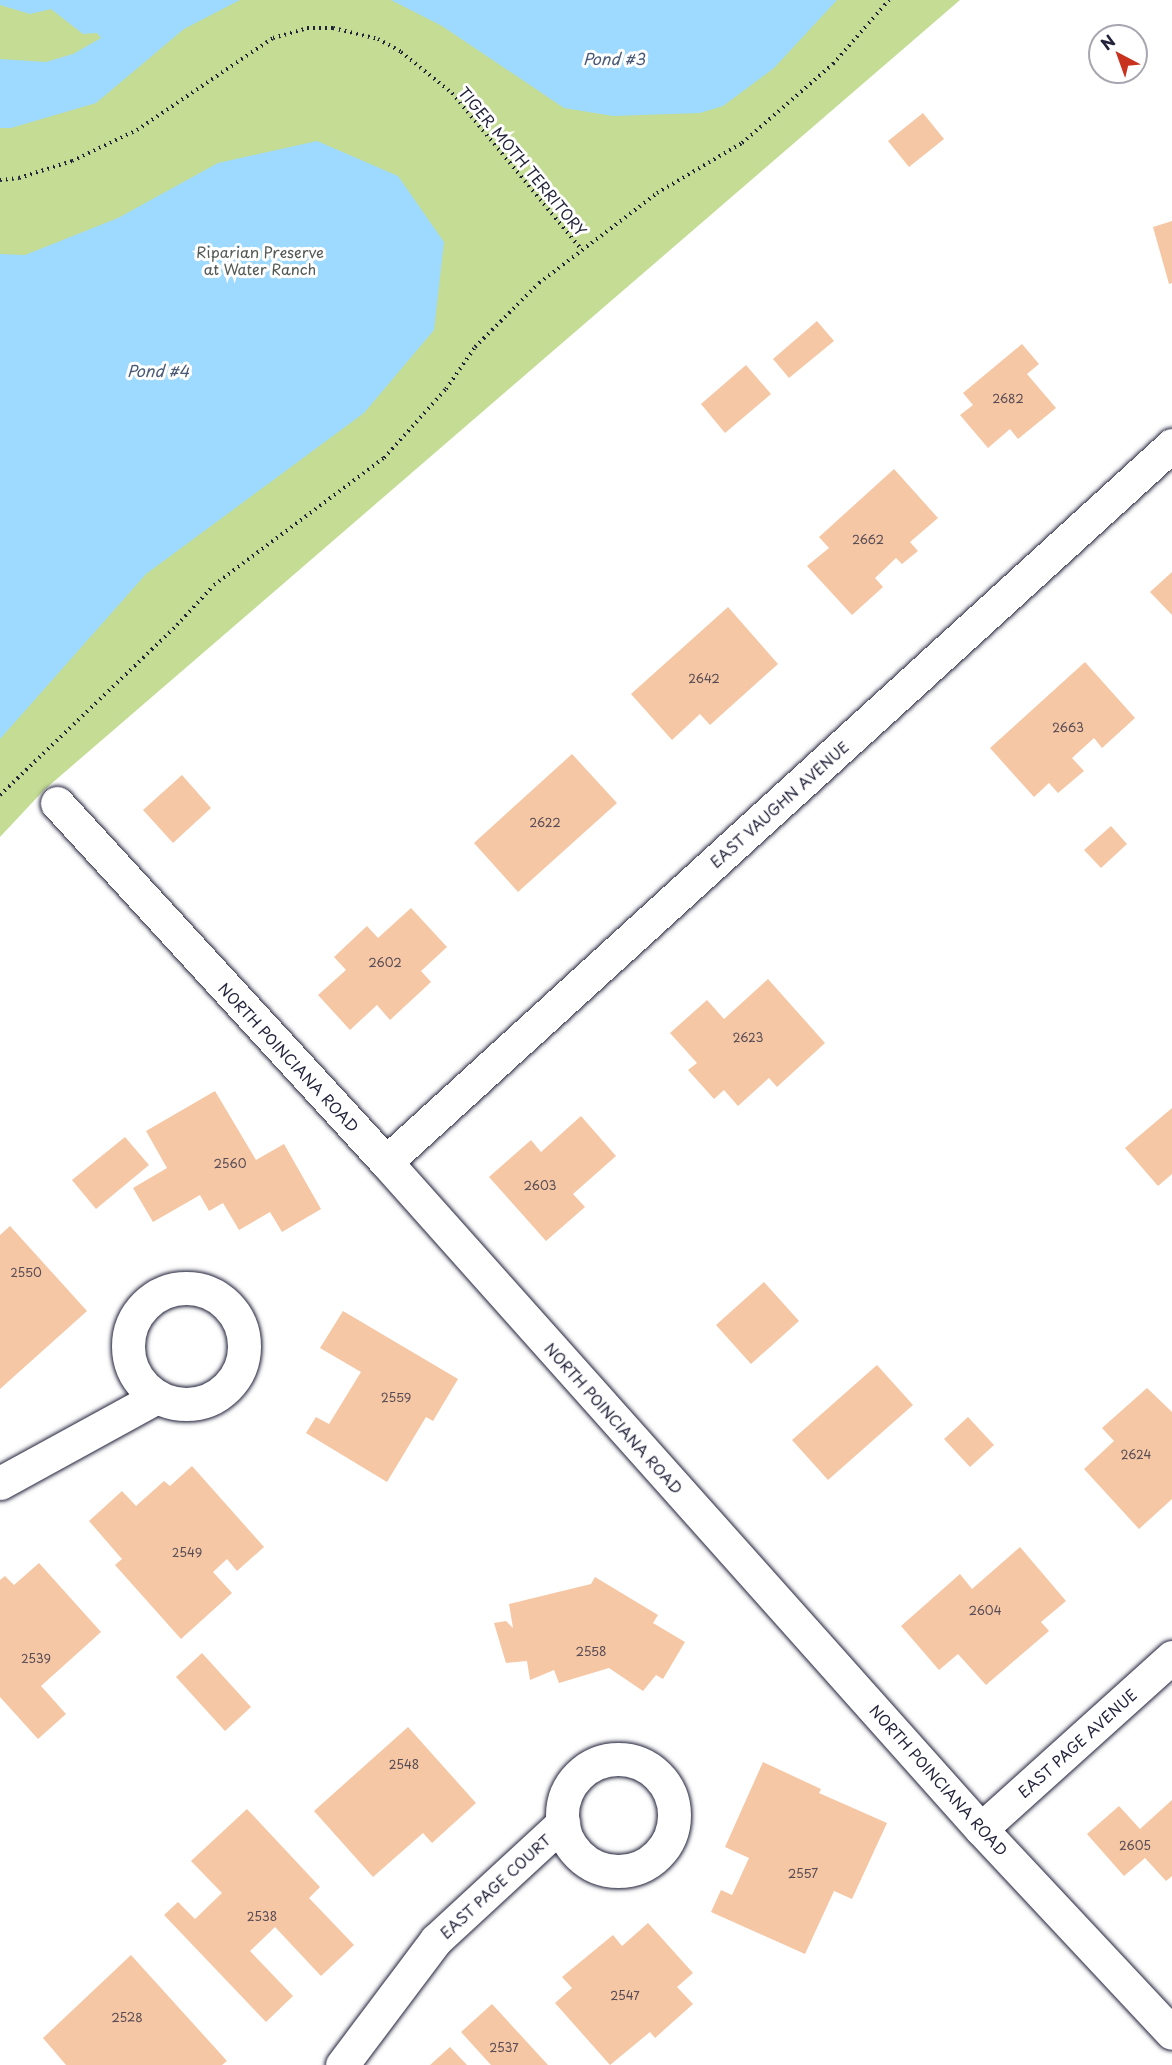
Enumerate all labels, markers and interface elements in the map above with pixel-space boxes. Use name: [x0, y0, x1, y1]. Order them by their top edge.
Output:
north arrow: [1088, 24, 1148, 84]
text: N: [1095, 29, 1120, 55]
water label: Pond #3: [583, 48, 645, 68]
street label: TIGER MOTH TERRITORY: [456, 83, 590, 239]
park label: Riparian Preserve at Water Ranch: [196, 242, 324, 277]
water label: Pond #4: [127, 360, 189, 380]
house number: 2682: [992, 392, 1024, 406]
house number: 2662: [852, 533, 884, 547]
house number: 2642: [688, 672, 720, 686]
house number: 2663: [1052, 721, 1084, 735]
street label: EAST VAUGHN AVENUE: [706, 737, 852, 871]
house number: 2622: [529, 816, 561, 830]
house number: 2602: [368, 956, 402, 970]
street label: NORTH POINCIANA ROAD: [215, 978, 363, 1136]
house number: 2623: [732, 1031, 764, 1045]
house number: 2560: [213, 1157, 247, 1171]
house number: 2603: [524, 1179, 556, 1193]
house number: 2550: [10, 1266, 42, 1280]
street label: NORTH POINCIANA ROAD: [541, 1338, 687, 1498]
house number: 2559: [381, 1391, 411, 1405]
house number: 2624: [1121, 1448, 1151, 1462]
house number: 2549: [172, 1546, 202, 1560]
house number: 2604: [968, 1604, 1002, 1618]
house number: 2558: [575, 1645, 607, 1659]
house number: 2539: [21, 1652, 51, 1666]
street label: EAST PAGE AVENUE: [1013, 1685, 1141, 1801]
street label: NORTH POINCIANA ROAD: [866, 1700, 1012, 1860]
house number: 2548: [389, 1758, 419, 1772]
street label: EAST PAGE COURT: [435, 1829, 555, 1943]
house number: 2605: [1119, 1839, 1151, 1853]
house number: 2557: [788, 1867, 818, 1881]
house number: 2538: [247, 1910, 277, 1924]
house number: 2547: [610, 1989, 640, 2003]
house number: 2528: [111, 2011, 143, 2025]
house number: 2537: [489, 2041, 519, 2055]

